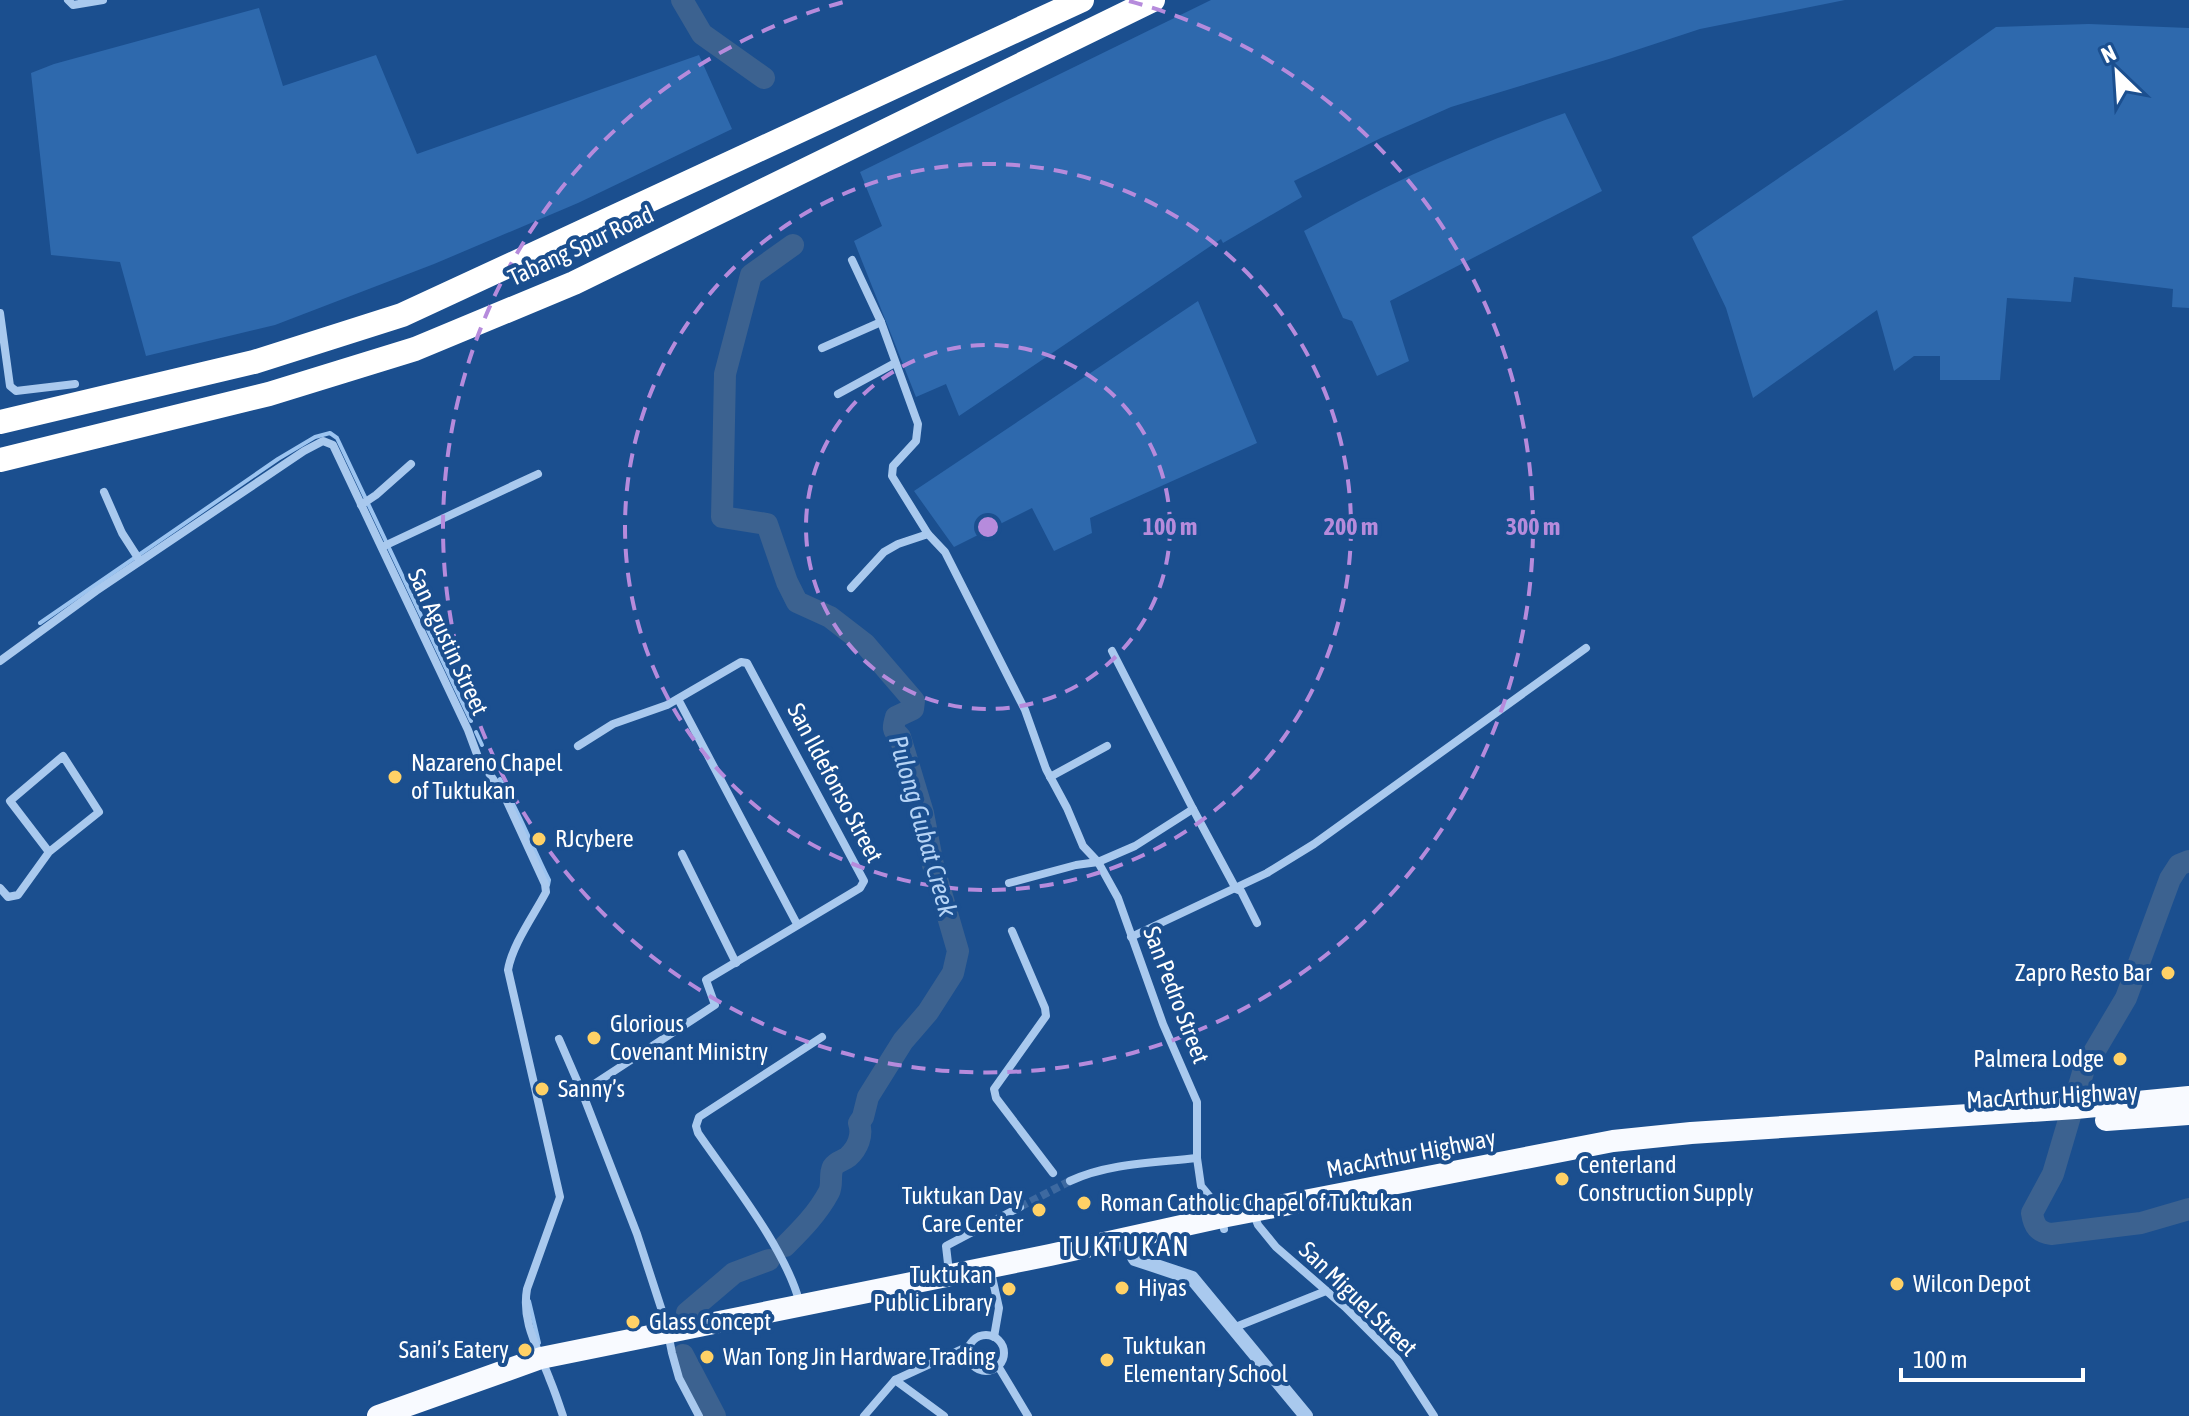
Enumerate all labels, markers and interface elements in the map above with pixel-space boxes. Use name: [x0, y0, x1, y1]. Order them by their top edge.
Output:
north arrow: [2077, 32, 2157, 112]
text: N: [2097, 39, 2120, 68]
street label: Tabang Spur Road: [504, 200, 658, 291]
centre of rings: [974, 513, 1002, 541]
text: 100 m: [1143, 513, 1197, 540]
text: 200 m: [1324, 513, 1378, 540]
text: 300 m: [1506, 513, 1560, 540]
street label: San Agustin Street: [403, 564, 494, 719]
street label: San Ildefonso Street: [782, 699, 889, 867]
water label: Pulong Gubat Creek: [883, 732, 963, 921]
place label: Nazareno Chapel of Tuktukan: [411, 749, 563, 804]
marker: Nazareno Chapel of Tuktukan: [386, 768, 404, 786]
place label: RJcybere: [555, 825, 634, 852]
marker: RJcybere: [530, 830, 548, 848]
street label: San Pedro Street: [1138, 923, 1215, 1067]
place label: Zapro Resto Bar: [2015, 959, 2153, 986]
marker: Zapro Resto Bar: [2159, 964, 2177, 982]
place label: Glorious Covenant Ministry: [610, 1010, 768, 1065]
marker: Glorious Covenant Ministry: [585, 1029, 603, 1047]
place label: Palmera Lodge: [1973, 1045, 2104, 1072]
marker: Palmera Lodge: [2111, 1050, 2129, 1068]
place label: Sanny’s: [558, 1075, 625, 1102]
street label: MacArthur Highway: [1965, 1078, 2139, 1113]
marker: Sanny’s: [533, 1080, 551, 1098]
street label: MacArthur Highway: [1324, 1124, 1498, 1183]
place label: Centerland Construction Supply: [1578, 1151, 1754, 1206]
marker: Centerland Construction Supply: [1553, 1170, 1571, 1188]
place label: Tuktukan Day Care Center: [902, 1182, 1024, 1237]
place label: Roman Catholic Chapel of Tuktukan: [1100, 1189, 1413, 1216]
marker: Roman Catholic Chapel of Tuktukan: [1075, 1194, 1093, 1212]
marker: Tuktukan Day Care Center: [1030, 1201, 1048, 1219]
district label: TUKTUKAN: [1059, 1230, 1191, 1262]
street label: San Miguel Street: [1294, 1236, 1423, 1362]
place label: Tuktukan Public Library: [873, 1261, 993, 1316]
place label: Wilcon Depot: [1913, 1270, 2031, 1297]
place label: Hiyas: [1138, 1274, 1187, 1301]
marker: Wilcon Depot: [1888, 1275, 1906, 1293]
marker: Hiyas: [1113, 1279, 1131, 1297]
marker: Tuktukan Public Library: [1000, 1280, 1018, 1298]
place label: Glass Concept: [649, 1308, 771, 1335]
marker: Glass Concept: [624, 1313, 642, 1331]
place label: Tuktukan Elementary School: [1123, 1332, 1289, 1387]
scale bar: [1901, 1332, 2083, 1382]
place label: Sani’s Eatery: [399, 1336, 509, 1363]
marker: Sani’s Eatery: [516, 1341, 534, 1359]
place label: Wan Tong Jin Hardware Trading: [723, 1343, 996, 1370]
text: 100 m: [1913, 1346, 1967, 1373]
marker: Wan Tong Jin Hardware Trading: [698, 1348, 716, 1366]
marker: Tuktukan Elementary School: [1098, 1351, 1116, 1369]

